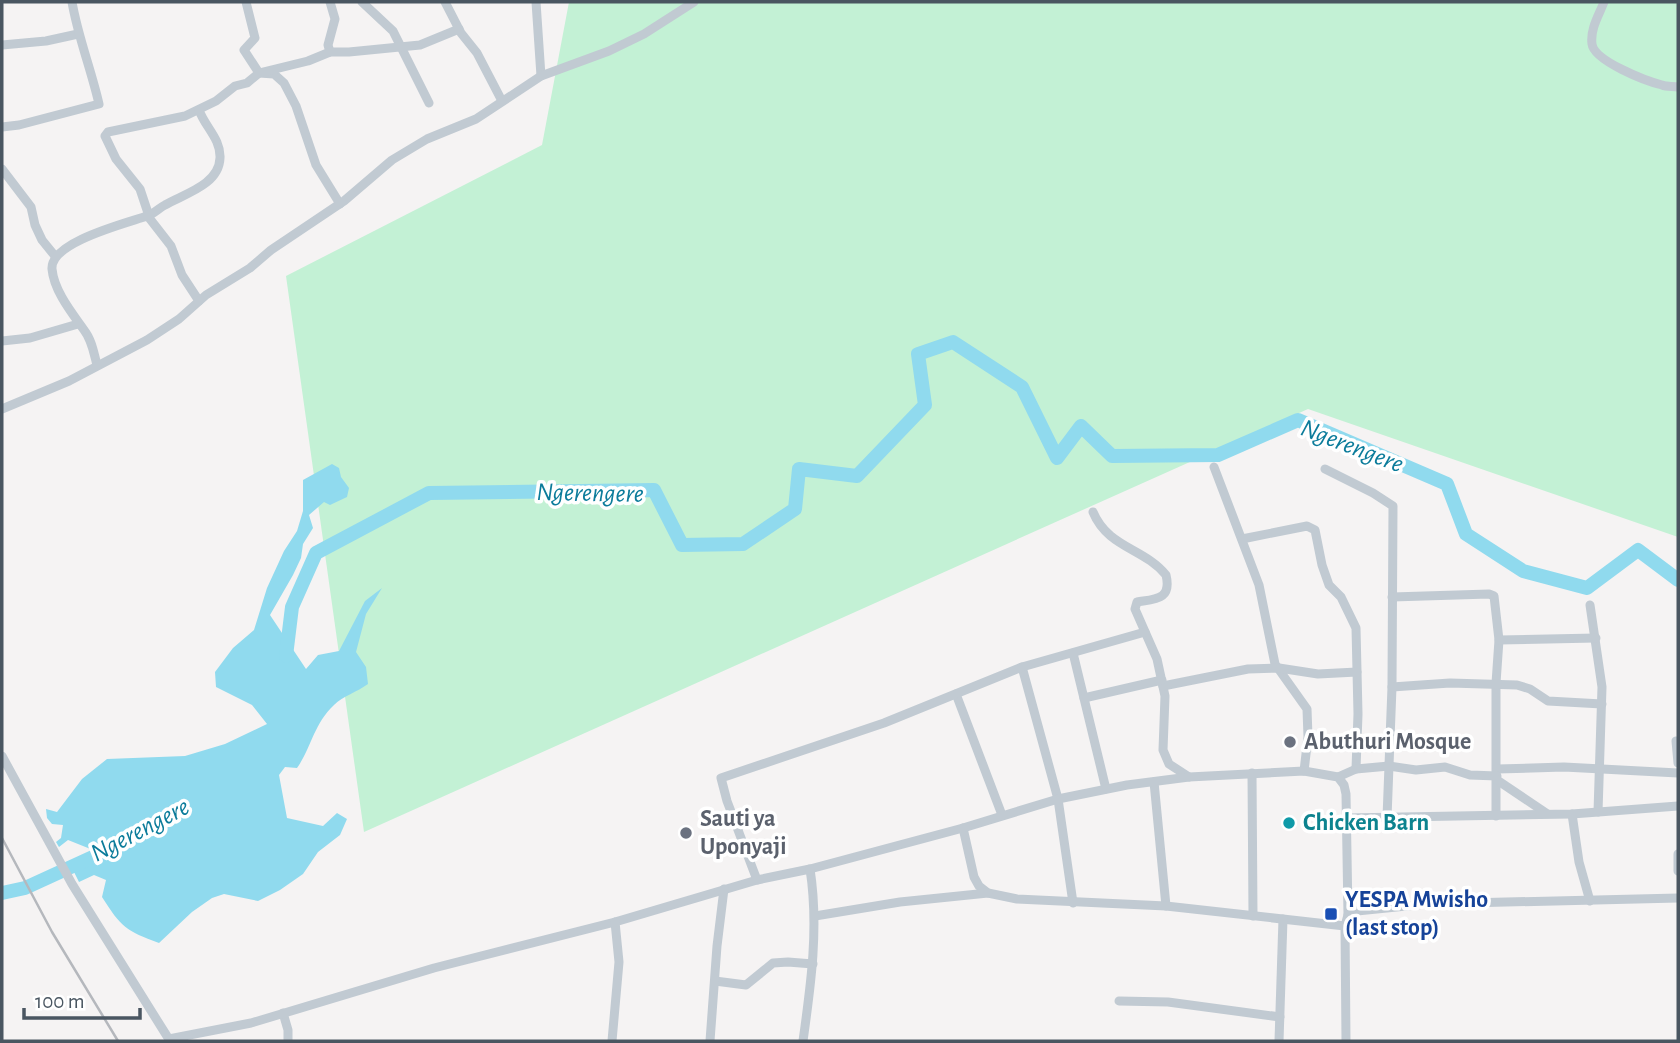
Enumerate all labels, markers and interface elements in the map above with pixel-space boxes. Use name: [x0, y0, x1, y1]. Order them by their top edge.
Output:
water label: Ngerengere: [1297, 415, 1407, 477]
water label: Ngerengere: [536, 479, 644, 507]
place label: Abuthuri Mosque: [1304, 730, 1471, 754]
marker: Abuthuri Mosque: [1282, 734, 1298, 750]
water label: Ngerengere: [86, 793, 194, 867]
place label: Sauti ya Uponyaji: [700, 807, 786, 859]
place label: Chicken Barn: [1303, 811, 1429, 835]
marker: Chicken Barn: [1281, 815, 1297, 831]
marker: Sauti ya Uponyaji: [678, 825, 694, 841]
place label: YESPA Mwisho (last stop): [1345, 888, 1488, 940]
marker: YESPA Mwisho (last stop): [1323, 906, 1339, 922]
scale bar: [24, 976, 140, 1020]
text: 100 m: [35, 991, 85, 1012]

